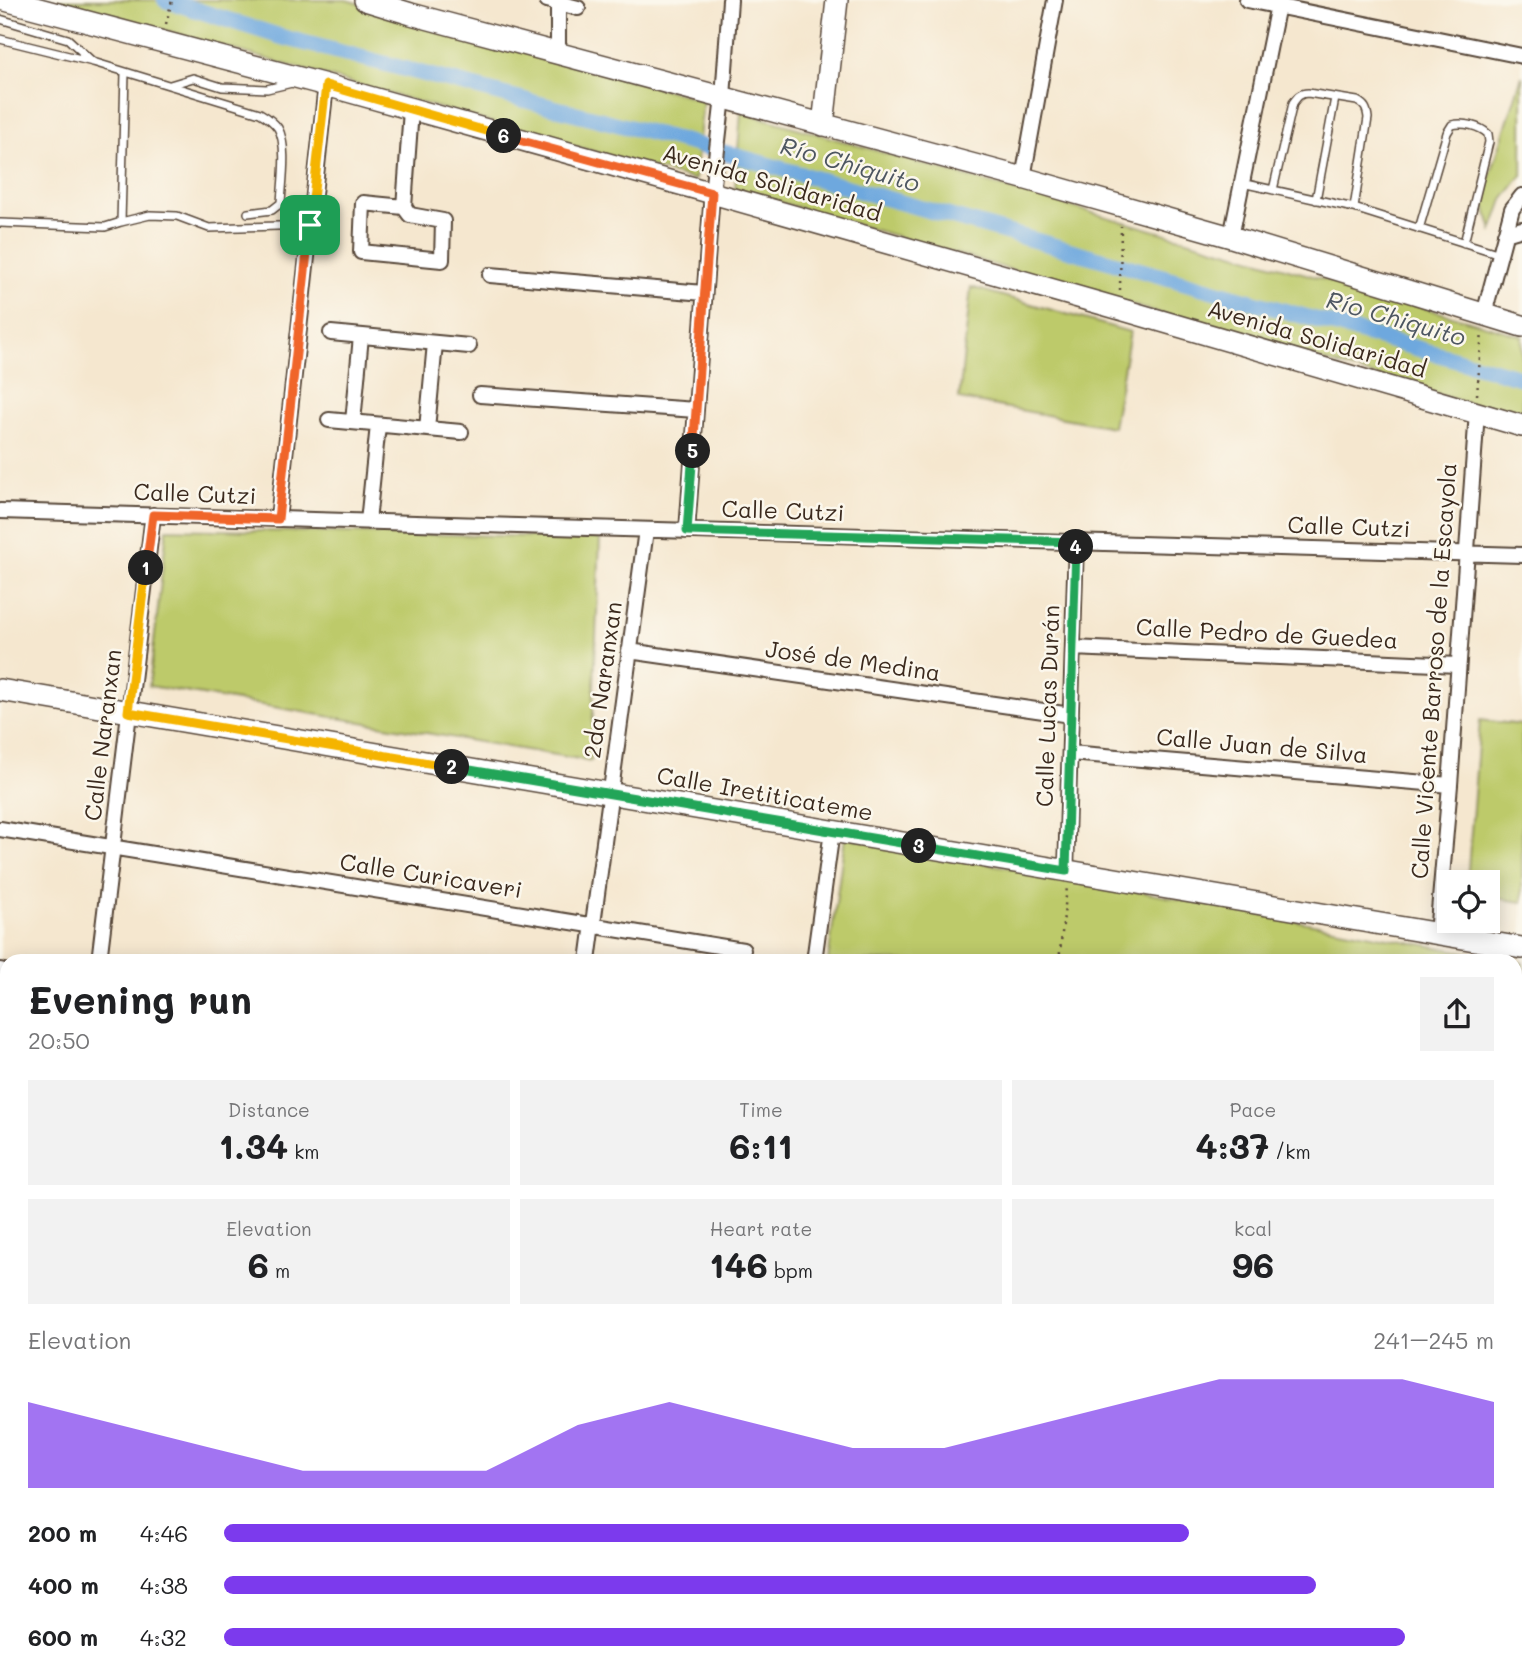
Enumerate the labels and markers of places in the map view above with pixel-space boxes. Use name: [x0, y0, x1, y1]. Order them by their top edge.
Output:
pin: 6: [486, 118, 522, 154]
pin: [280, 195, 340, 255]
pin: 5: [676, 434, 710, 468]
pin: 4: [1058, 530, 1094, 564]
pin: 1: [128, 550, 164, 586]
pin: 2: [434, 750, 470, 784]
pin: 3: [902, 828, 936, 864]

